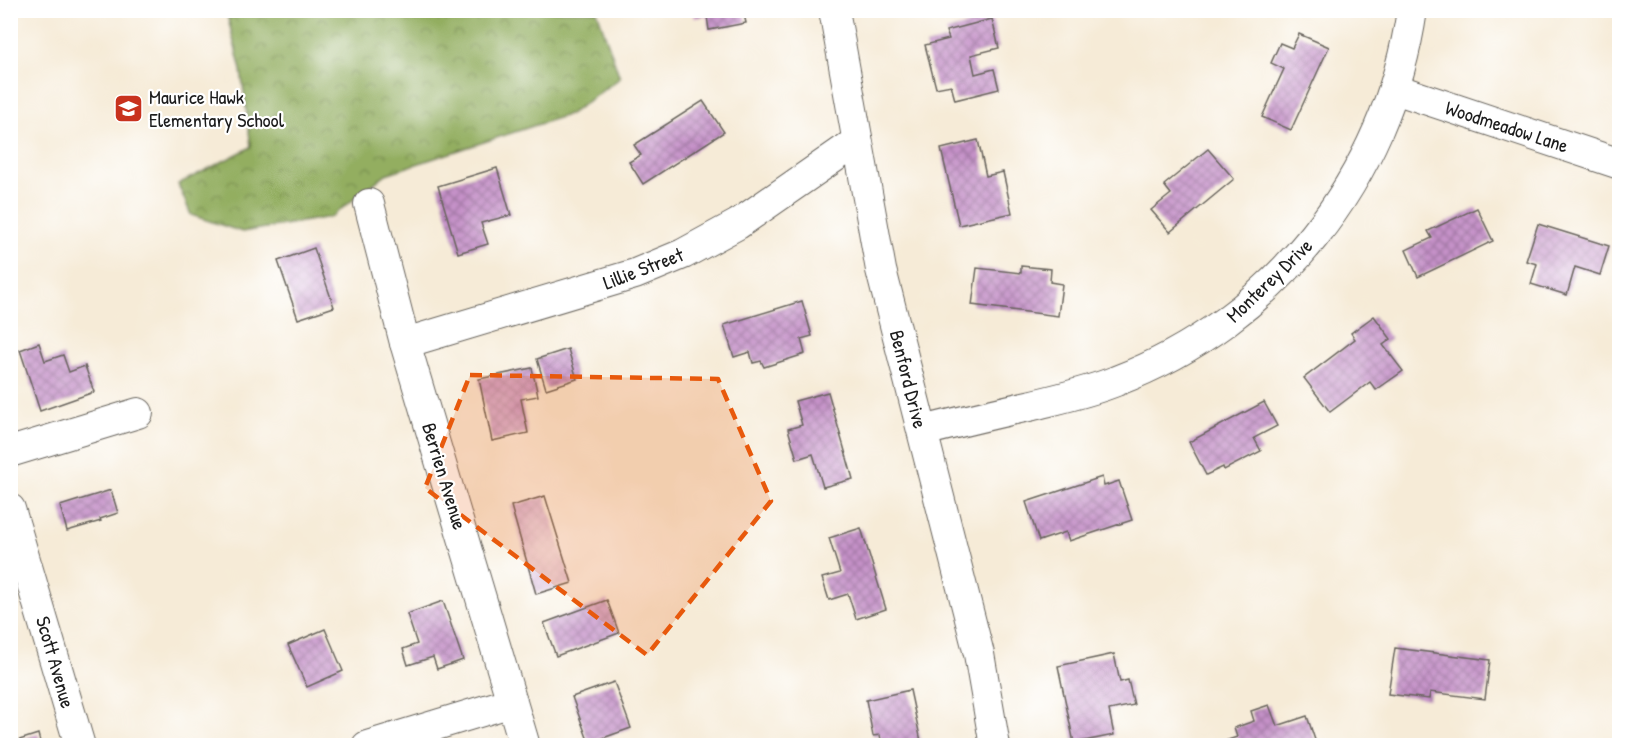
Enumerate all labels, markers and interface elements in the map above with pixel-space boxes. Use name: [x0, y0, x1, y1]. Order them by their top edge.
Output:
place label: Maurice Hawk Elementary School: [149, 83, 285, 133]
school or university icon: Maurice Hawk Elementary School: [112, 92, 144, 124]
street label: Woodmeadow Lane: [1442, 93, 1572, 159]
street label: Monterey Drive: [1220, 232, 1318, 328]
street label: Lillie Street: [599, 240, 688, 296]
street label: Benford Drive: [884, 327, 934, 431]
street label: Berrien Avenue: [416, 419, 474, 533]
street label: Scott Avenue: [30, 613, 82, 711]

